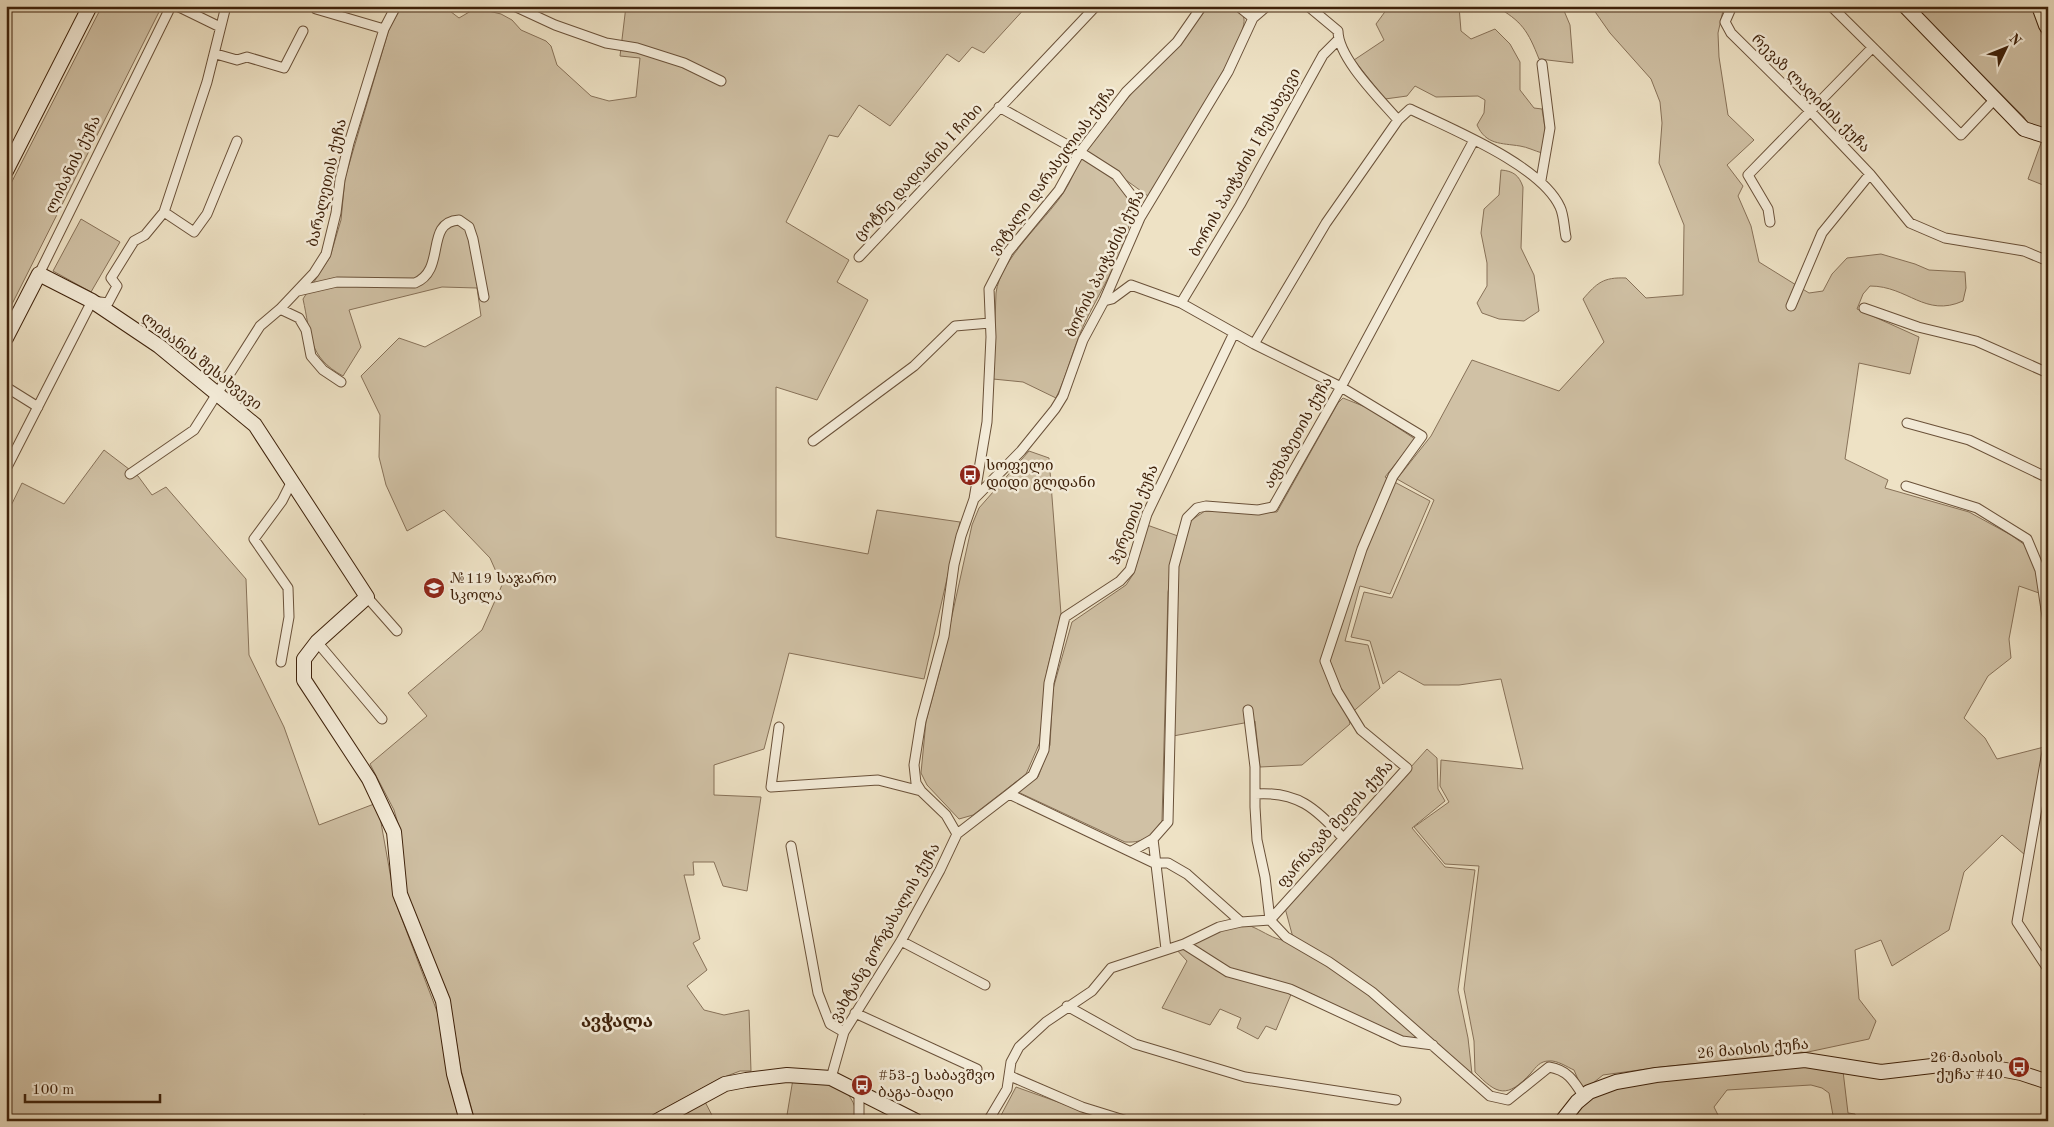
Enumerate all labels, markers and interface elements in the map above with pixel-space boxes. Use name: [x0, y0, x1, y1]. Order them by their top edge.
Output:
north arrow: [1982, 22, 2032, 72]
text: N: [2006, 31, 2024, 49]
street label: რევაზ ლაღიძის ქუჩა: [1748, 32, 1872, 156]
street label: ბორის პაიჭაძის I შესახვევი: [1188, 66, 1304, 260]
street label: ვიტალი დარასელიას ქუჩა: [987, 84, 1119, 258]
street label: ცოტნე დადიანის I ჩიხი: [851, 101, 986, 244]
street label: ლიბანის ქუჩა: [43, 113, 104, 216]
street label: ბარალეთის ქუჩა: [306, 118, 350, 248]
street label: ბორის პაიჭაძის ქუჩა: [1064, 188, 1148, 340]
street label: ლიბანის შესახვევი: [138, 310, 264, 413]
street label: აფხაზეთის ქუჩა: [1262, 375, 1336, 491]
place label: სოფელი დიდი გლდანი: [986, 459, 1095, 491]
bus stop icon: სოფელი დიდი გლდანი: [958, 463, 982, 487]
street label: ჰერეთის ქუჩა: [1108, 463, 1162, 567]
place label: №119 საჯარო სკოლა: [450, 572, 557, 604]
school or university icon: №119 საჯარო სკოლა: [422, 576, 446, 600]
street label: ფარნავაზ მეფის ქუჩა: [1274, 758, 1397, 891]
street label: ვახტანგ გორგასალის ქუჩა: [828, 841, 943, 1025]
district label: ავჭალა: [581, 1013, 653, 1032]
street label: 26 მაისის ქუჩა: [1696, 1038, 1810, 1062]
place label: 26 მაისის ქუჩა #40: [1930, 1051, 2003, 1083]
bus stop icon: 26 მაისის ქუჩა #40: [2007, 1055, 2031, 1079]
place label: #53-ე საბავშვო ბაგა-ბაღი: [878, 1069, 995, 1101]
scale bar: [25, 1072, 160, 1104]
bus stop icon: #53-ე საბავშვო ბაგა-ბაღი: [850, 1073, 874, 1097]
text: 100 m: [32, 1083, 74, 1098]

